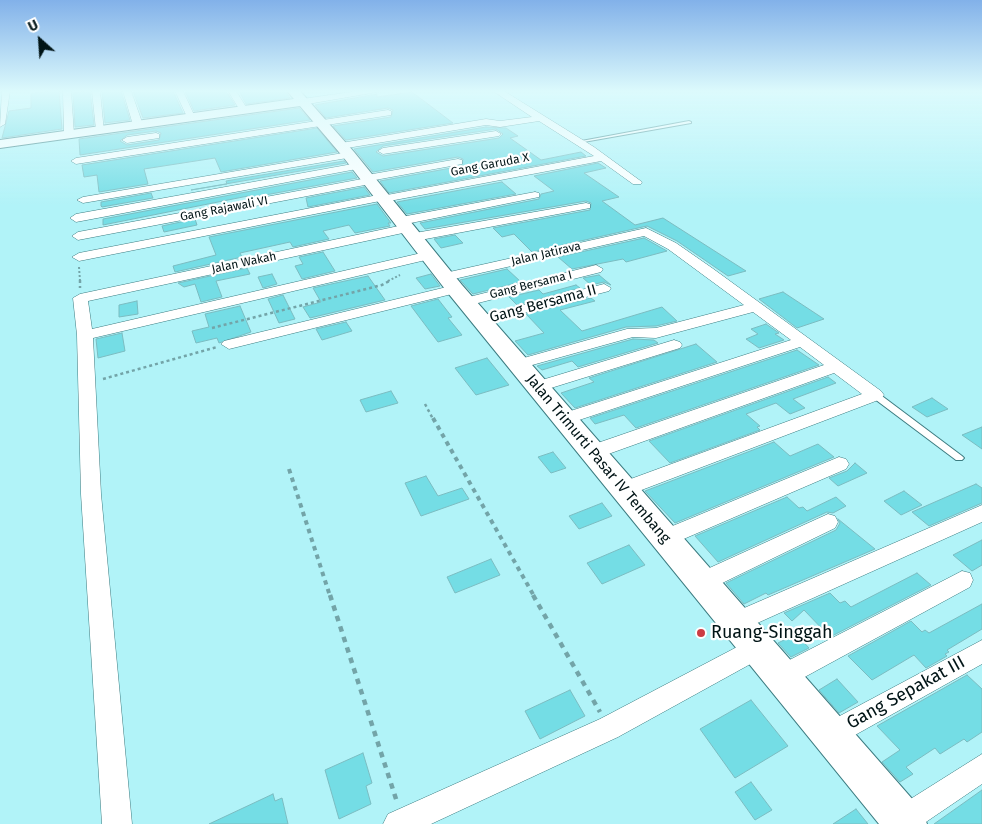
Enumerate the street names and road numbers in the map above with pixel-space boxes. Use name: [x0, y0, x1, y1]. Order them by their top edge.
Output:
street label: Gang Garuda X: [450, 150, 530, 180]
street label: Gang Rajawali VI: [179, 193, 269, 225]
street label: Jalan Jatirava: [510, 239, 582, 269]
street label: Jalan Wakah: [210, 249, 278, 277]
street label: Gang Bersama I: [488, 268, 574, 302]
street label: Gang Bersama II: [488, 281, 598, 327]
street label: Jalan Trimurti Pasar IV Tembang: [522, 371, 674, 547]
street label: Gang Sepakat III: [843, 652, 969, 734]

